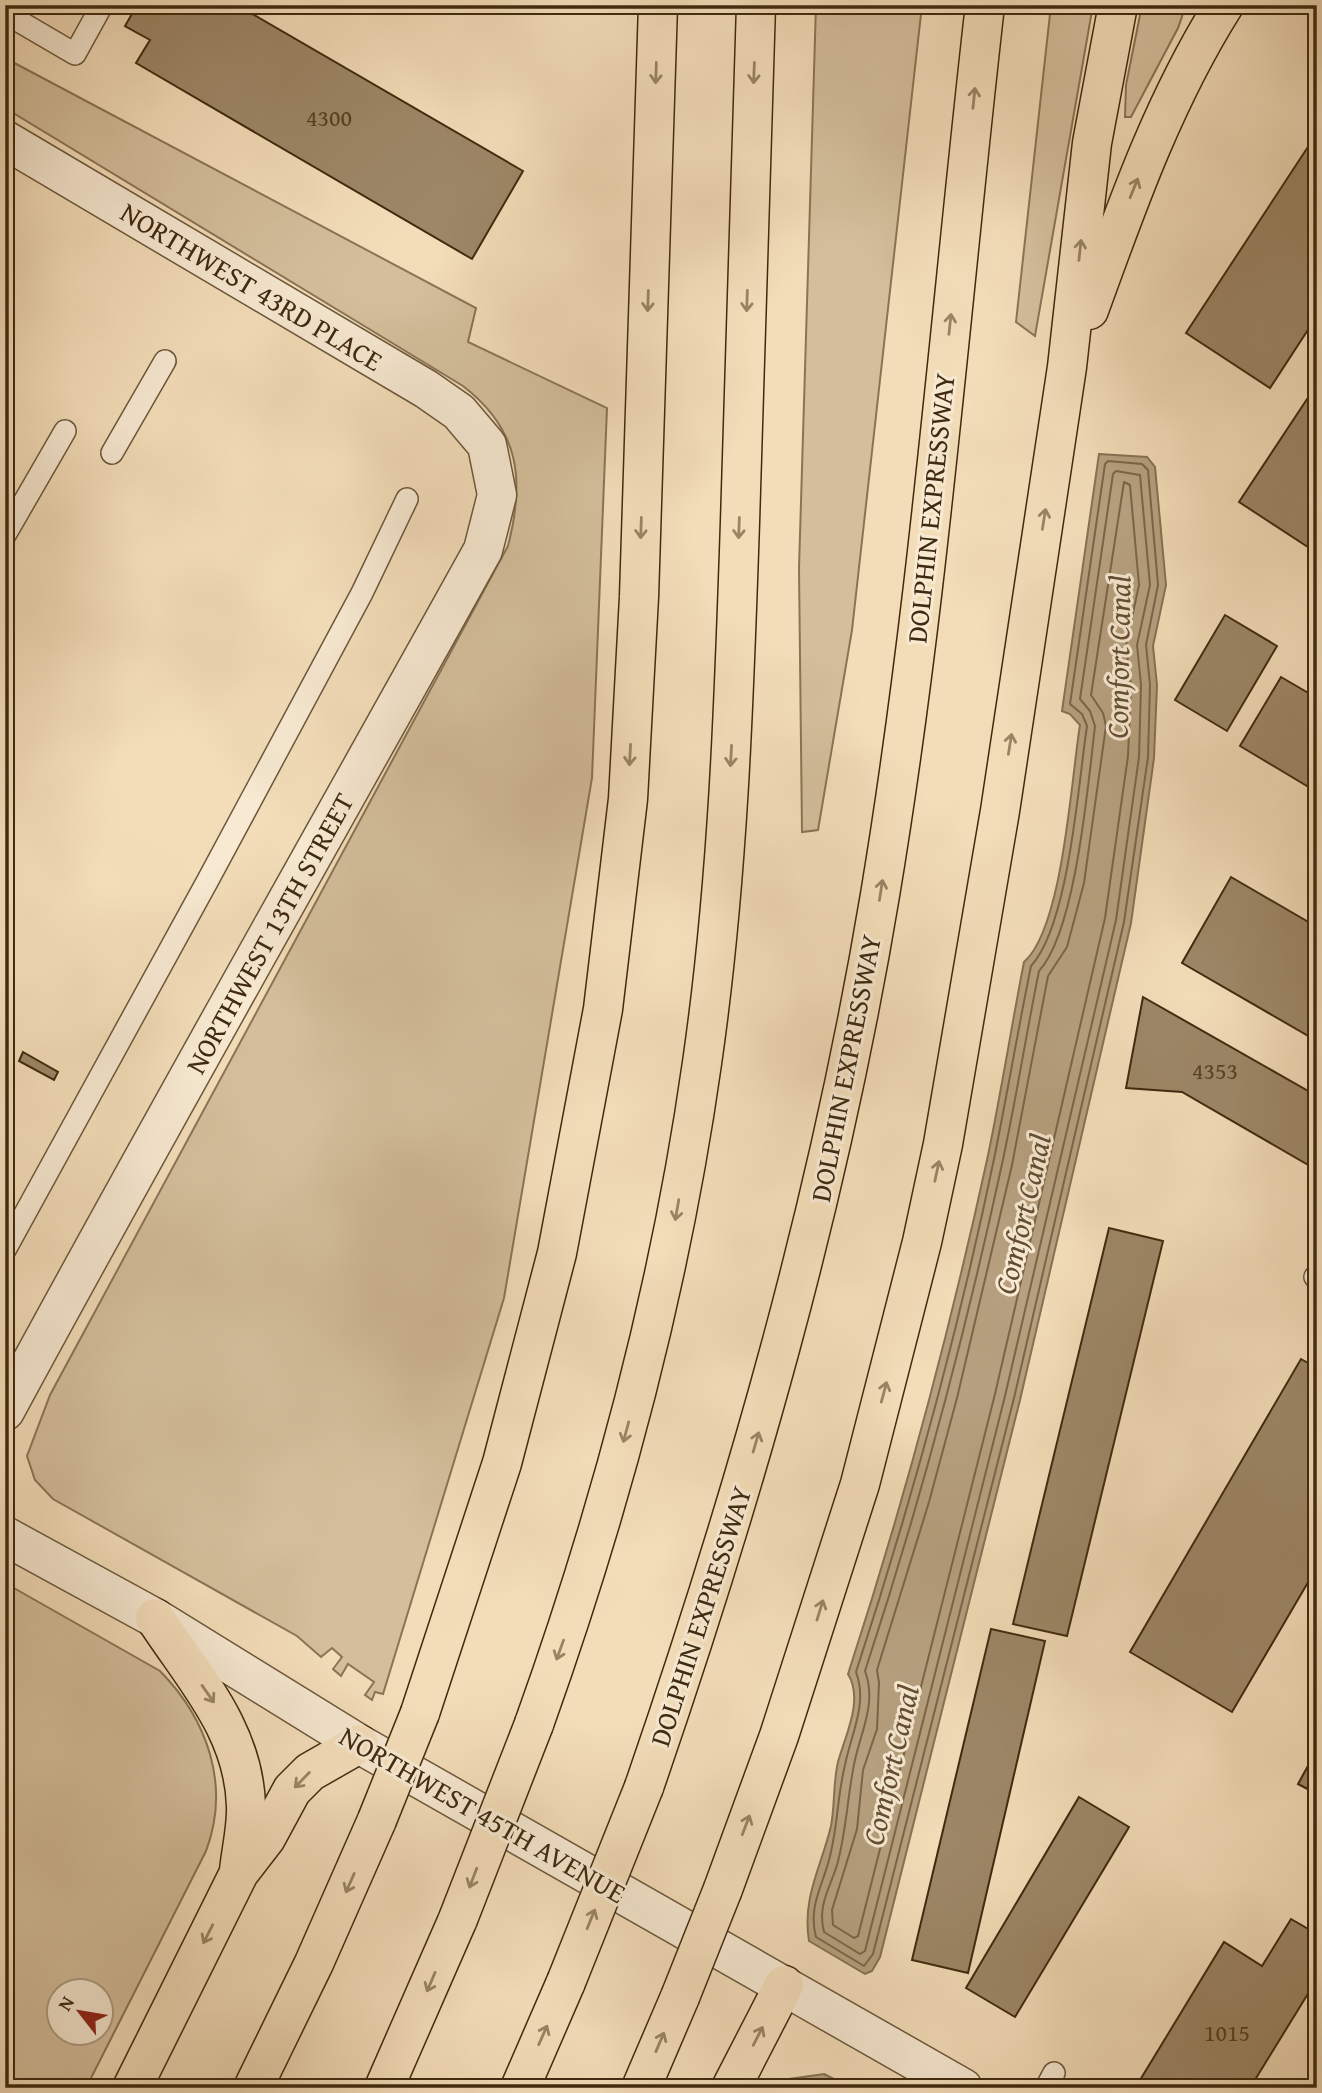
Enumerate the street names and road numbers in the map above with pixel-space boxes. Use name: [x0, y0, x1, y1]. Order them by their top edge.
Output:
street label: NORTHWEST 43RD PLACE: [113, 191, 391, 381]
street label: DOLPHIN EXPRESSWAY: [895, 371, 965, 645]
street label: NORTHWEST 13TH STREET: [175, 785, 364, 1081]
street label: DOLPHIN EXPRESSWAY: [799, 931, 891, 1205]
street label: DOLPHIN EXPRESSWAY: [639, 1480, 762, 1751]
street label: NORTHWEST 45TH AVENUE: [332, 1715, 634, 1913]

